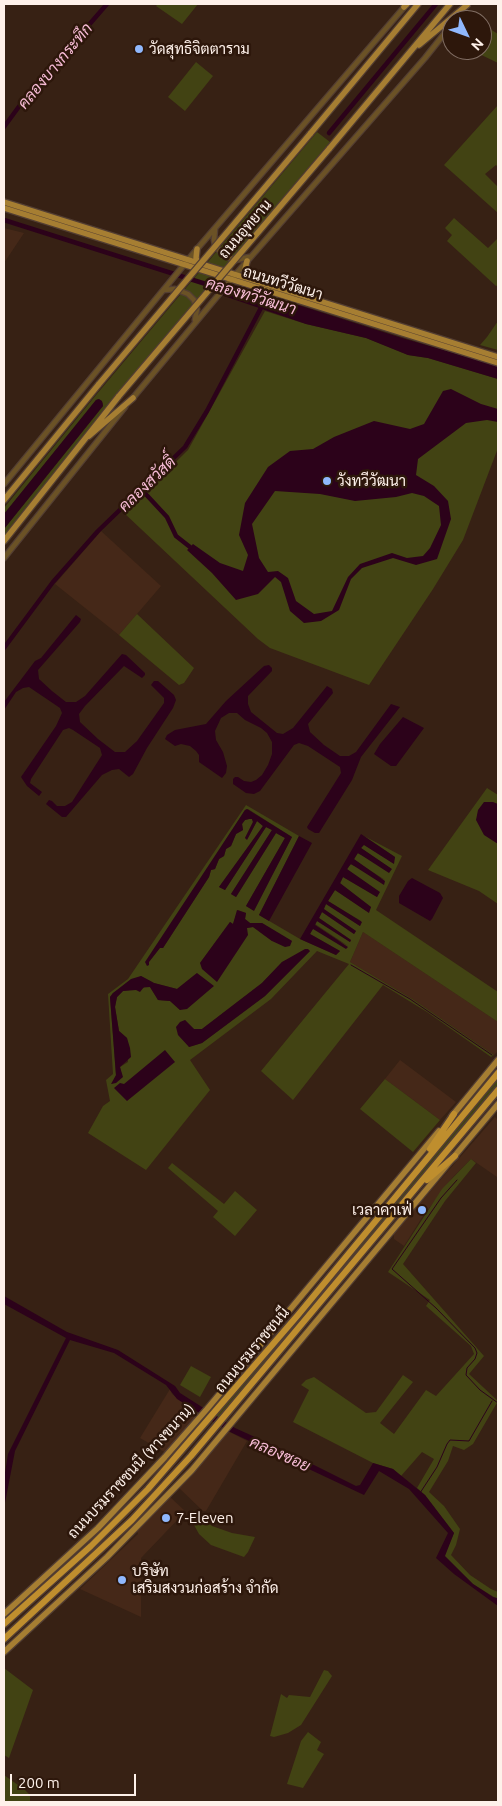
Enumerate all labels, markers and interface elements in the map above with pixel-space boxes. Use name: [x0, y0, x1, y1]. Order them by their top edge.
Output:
north arrow: [442, 10, 492, 60]
water label: คลองบางกระทึก: [14, 19, 96, 113]
text: N: [468, 35, 487, 54]
place label: วัดสุทธิจิตตาราม: [149, 40, 250, 58]
marker: วัดสุทธิจิตตาราม: [133, 43, 145, 55]
street label: ถนนอุทยาน: [215, 196, 275, 262]
street label: ถนนทวีวัฒนา: [241, 262, 325, 304]
water label: คลองทวีวัฒนา: [203, 273, 299, 319]
water label: คลองสวัสดิ์: [115, 452, 179, 516]
place label: วังทวีวัฒนา: [337, 472, 406, 490]
marker: วังทวีวัฒนา: [321, 475, 333, 487]
place label: เวลาคาเฟ่: [352, 1201, 412, 1219]
marker: เวลาคาเฟ่: [416, 1204, 428, 1216]
street label: ถนนบรมราชชนนี: [211, 1304, 293, 1396]
street label: ถนนบรมราชชนนี (ทางขนาน): [64, 1400, 198, 1542]
water label: คลองซอย: [247, 1432, 313, 1476]
place label: 7-Eleven: [176, 1509, 234, 1527]
marker: 7-Eleven: [160, 1512, 172, 1524]
place label: บริษัท เสริมสงวนก่อสร้าง จำกัด: [132, 1562, 279, 1597]
marker: บริษัท เสริมสงวนก่อสร้าง จำกัด: [116, 1574, 128, 1586]
scale bar: [12, 1764, 139, 1796]
text: 200 m: [18, 1774, 60, 1791]

